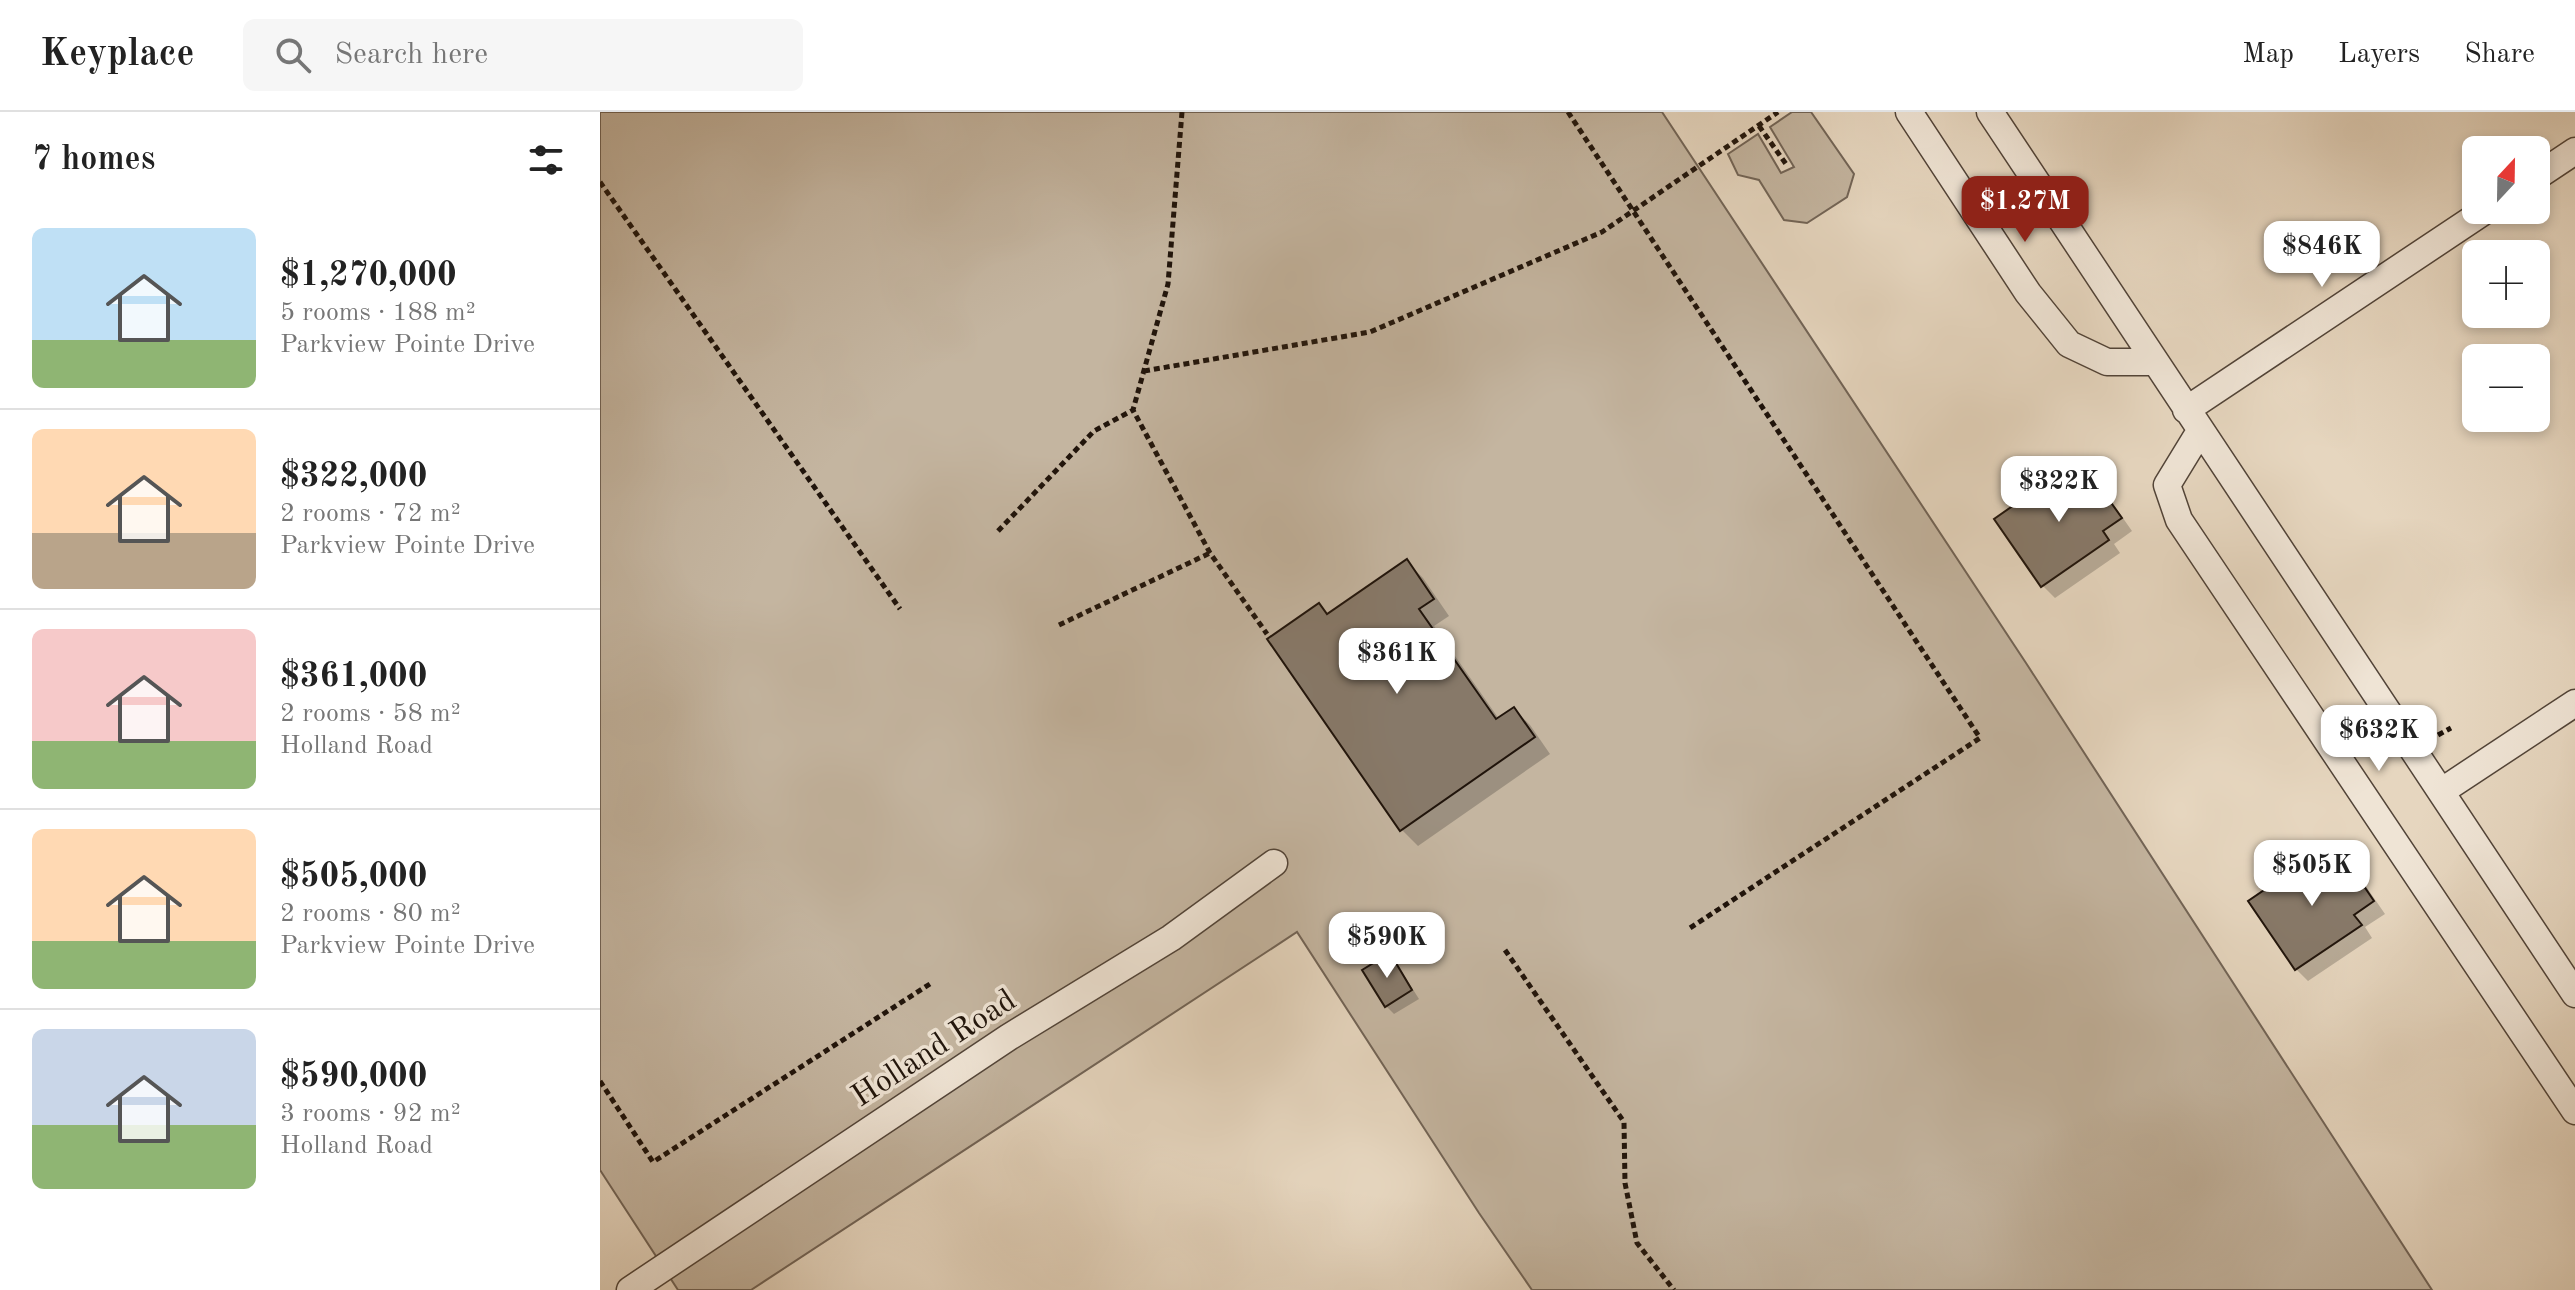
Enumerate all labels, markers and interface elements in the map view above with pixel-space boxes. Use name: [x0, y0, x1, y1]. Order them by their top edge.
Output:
search box: [243, 19, 803, 91]
icon: search: [271, 33, 315, 77]
text: Keyplace: [40, 36, 195, 74]
text: Search here: [335, 40, 488, 70]
text: Map: [2242, 41, 2294, 69]
text: Layers: [2338, 41, 2420, 69]
text: Share: [2464, 41, 2535, 69]
north arrow: [2462, 136, 2550, 224]
map controls: [2462, 136, 2550, 432]
icon: filters: [524, 138, 568, 182]
text: 7 homes: [32, 143, 155, 177]
pin: $1.27M: [1960, 176, 2090, 244]
text: $1.27M: [1980, 189, 2070, 215]
pin: $846K: [2266, 221, 2378, 289]
text: $846K: [2282, 234, 2362, 260]
button: +: [2462, 240, 2550, 328]
text: $1,270,000: [280, 259, 457, 293]
icon: home: [96, 260, 192, 356]
text: 5 rooms · 188 m²: [280, 300, 476, 326]
text: Parkview Pointe Drive: [280, 332, 535, 358]
button: −: [2462, 344, 2550, 432]
pin: $322K: [2003, 456, 2115, 524]
text: $322,000: [280, 460, 428, 494]
icon: home: [96, 461, 192, 557]
text: $322K: [2019, 469, 2099, 495]
text: 2 rooms · 72 m²: [280, 501, 461, 527]
text: Parkview Pointe Drive: [280, 533, 535, 559]
pin: $361K: [1341, 628, 1453, 696]
text: $361K: [1357, 641, 1437, 667]
text: $361,000: [280, 660, 428, 694]
icon: home: [96, 661, 192, 757]
text: 2 rooms · 58 m²: [280, 701, 461, 727]
pin: $632K: [2323, 705, 2435, 773]
text: $632K: [2339, 718, 2419, 744]
text: Holland Road: [280, 733, 433, 759]
pin: $505K: [2256, 840, 2368, 908]
text: $505K: [2272, 853, 2352, 879]
text: $505,000: [280, 860, 428, 894]
icon: home: [96, 861, 192, 957]
text: 2 rooms · 80 m²: [280, 901, 461, 927]
pin: $590K: [1331, 912, 1443, 980]
text: $590K: [1347, 925, 1427, 951]
text: Parkview Pointe Drive: [280, 933, 535, 959]
street label: Holland Road: [847, 985, 1022, 1114]
text: $590,000: [280, 1060, 428, 1094]
icon: home: [96, 1061, 192, 1157]
text: 3 rooms · 92 m²: [280, 1101, 461, 1127]
text: Holland Road: [280, 1133, 433, 1159]

